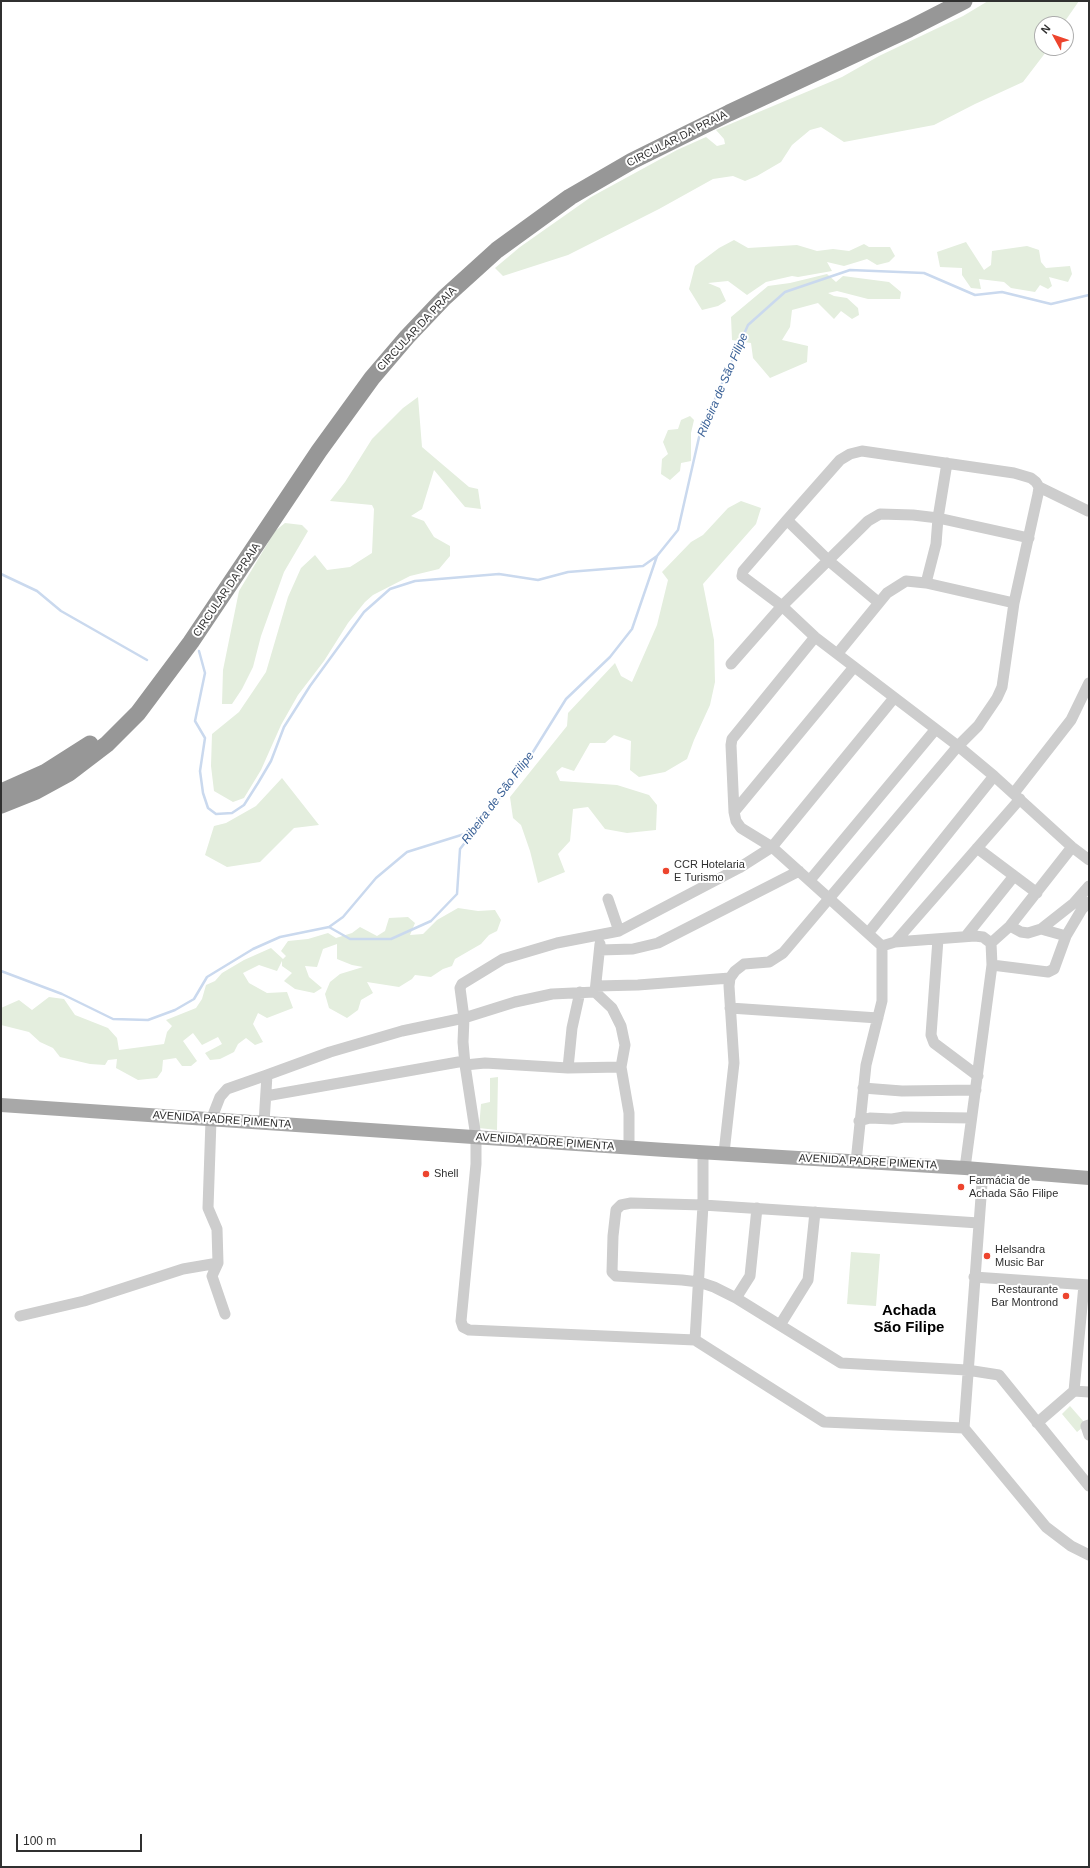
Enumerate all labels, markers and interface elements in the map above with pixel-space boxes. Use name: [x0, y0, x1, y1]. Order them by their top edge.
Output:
north arrow: [1034, 16, 1074, 56]
text: N: [1038, 22, 1053, 36]
street label: CIRCULAR DA PRAIA: [625, 108, 729, 170]
street label: CIRCULAR DA PRAIA: [374, 284, 460, 374]
water label: Ribeira de São Filipe: [695, 331, 751, 439]
street label: CIRCULAR DA PRAIA: [191, 540, 263, 640]
water label: Ribeira de São Filipe: [459, 749, 537, 847]
place label: CCR Hotelaria E Turismo: [674, 858, 745, 884]
marker: CCR Hotelaria E Turismo: [661, 866, 671, 876]
street label: AVENIDA PADRE PIMENTA: [152, 1109, 292, 1131]
street label: AVENIDA PADRE PIMENTA: [475, 1131, 615, 1153]
street label: AVENIDA PADRE PIMENTA: [798, 1152, 938, 1172]
place label: Shell: [434, 1167, 458, 1181]
marker: Shell: [421, 1169, 431, 1179]
place label: Farmácia de Achada São Filipe: [969, 1174, 1058, 1200]
marker: Farmácia de Achada São Filipe: [956, 1182, 966, 1192]
place label: Helsandra Music Bar: [995, 1243, 1045, 1269]
marker: Helsandra Music Bar: [982, 1251, 992, 1261]
place label: Restaurante Bar Montrond: [991, 1283, 1058, 1309]
marker: Restaurante Bar Montrond: [1061, 1291, 1071, 1301]
district label: Achada São Filipe: [874, 1302, 944, 1337]
scale bar: [18, 1826, 144, 1852]
text: 100 m: [23, 1834, 56, 1848]

